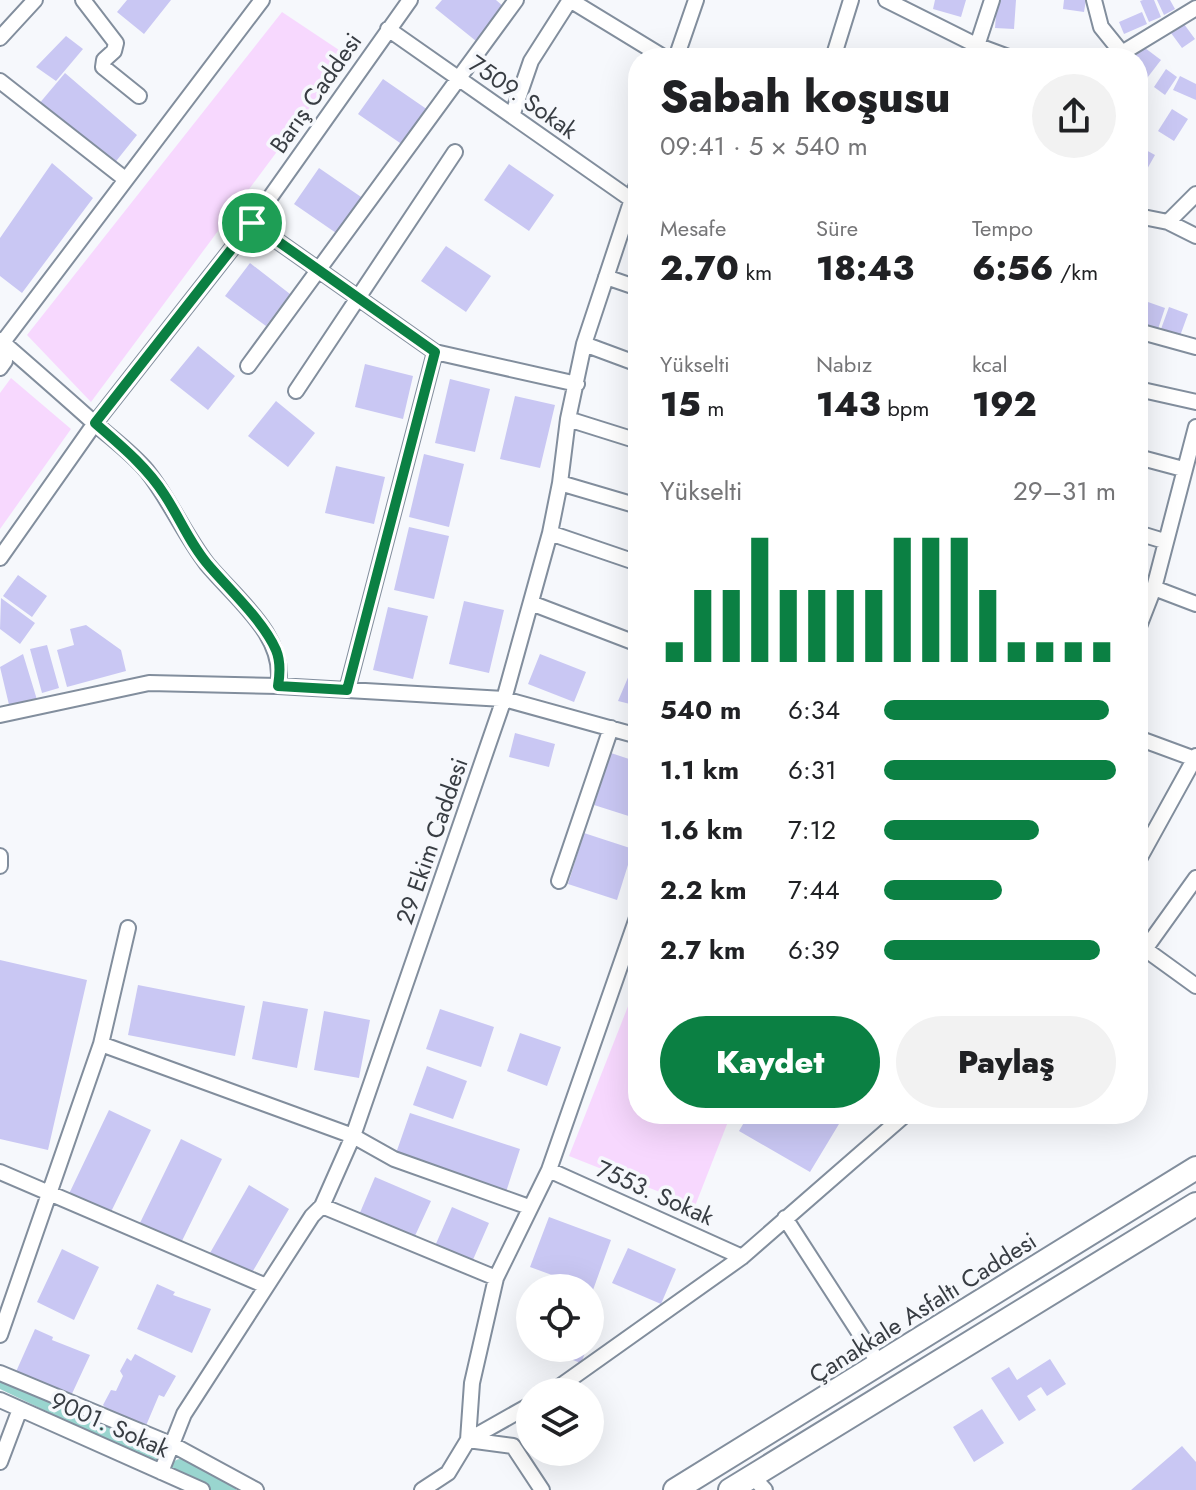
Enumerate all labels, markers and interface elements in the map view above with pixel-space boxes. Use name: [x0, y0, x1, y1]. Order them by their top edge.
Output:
street label: Barış Caddesi: [261, 25, 370, 160]
street label: 7509. Sokak: [462, 46, 585, 147]
text: Sabah koşusu: [660, 65, 950, 129]
button: share: [1032, 74, 1116, 158]
text: 09:41 · 5 × 540 m: [660, 127, 868, 165]
pin: [218, 189, 286, 257]
icon: arrive: [230, 201, 274, 245]
text: Mesafe: [660, 212, 726, 244]
text: Süre: [816, 212, 858, 244]
text: Tempo: [972, 212, 1033, 244]
text: 2.70: [660, 244, 739, 293]
text: 18:43: [816, 244, 914, 293]
text: 6:56: [972, 244, 1053, 293]
text: km: [739, 256, 772, 288]
text: /km: [1053, 256, 1098, 288]
text: Yükselti: [660, 348, 730, 380]
text: Nabız: [816, 348, 872, 380]
text: kcal: [972, 348, 1008, 380]
text: 15: [660, 380, 701, 429]
text: 143: [816, 380, 881, 429]
text: 192: [972, 380, 1037, 429]
text: m: [701, 392, 724, 424]
text: bpm: [881, 392, 930, 424]
text: Yükselti: [660, 472, 743, 510]
text: 29–31 m: [1013, 472, 1116, 510]
text: 540 m: [660, 691, 741, 729]
text: 6:34: [788, 691, 840, 729]
text: 1.1 km: [660, 751, 739, 789]
text: 6:31: [788, 751, 837, 789]
street label: 29 Ekim Caddesi: [387, 753, 476, 929]
text: 1.6 km: [660, 811, 743, 849]
text: 7:12: [788, 811, 836, 849]
text: 2.2 km: [660, 871, 747, 909]
text: 7:44: [788, 871, 840, 909]
text: 2.7 km: [660, 931, 745, 969]
text: 6:39: [788, 931, 840, 969]
button: Kaydet: [660, 1016, 880, 1108]
button: Paylaş: [896, 1016, 1116, 1108]
street label: 7553. Sokak: [591, 1151, 720, 1234]
street label: Çanakkale Asfaltı Caddesi: [802, 1223, 1043, 1392]
map controls: [516, 1274, 604, 1466]
button: locate: [516, 1274, 604, 1362]
button: layers: [516, 1378, 604, 1466]
street label: 9001. Sokak: [45, 1383, 176, 1466]

